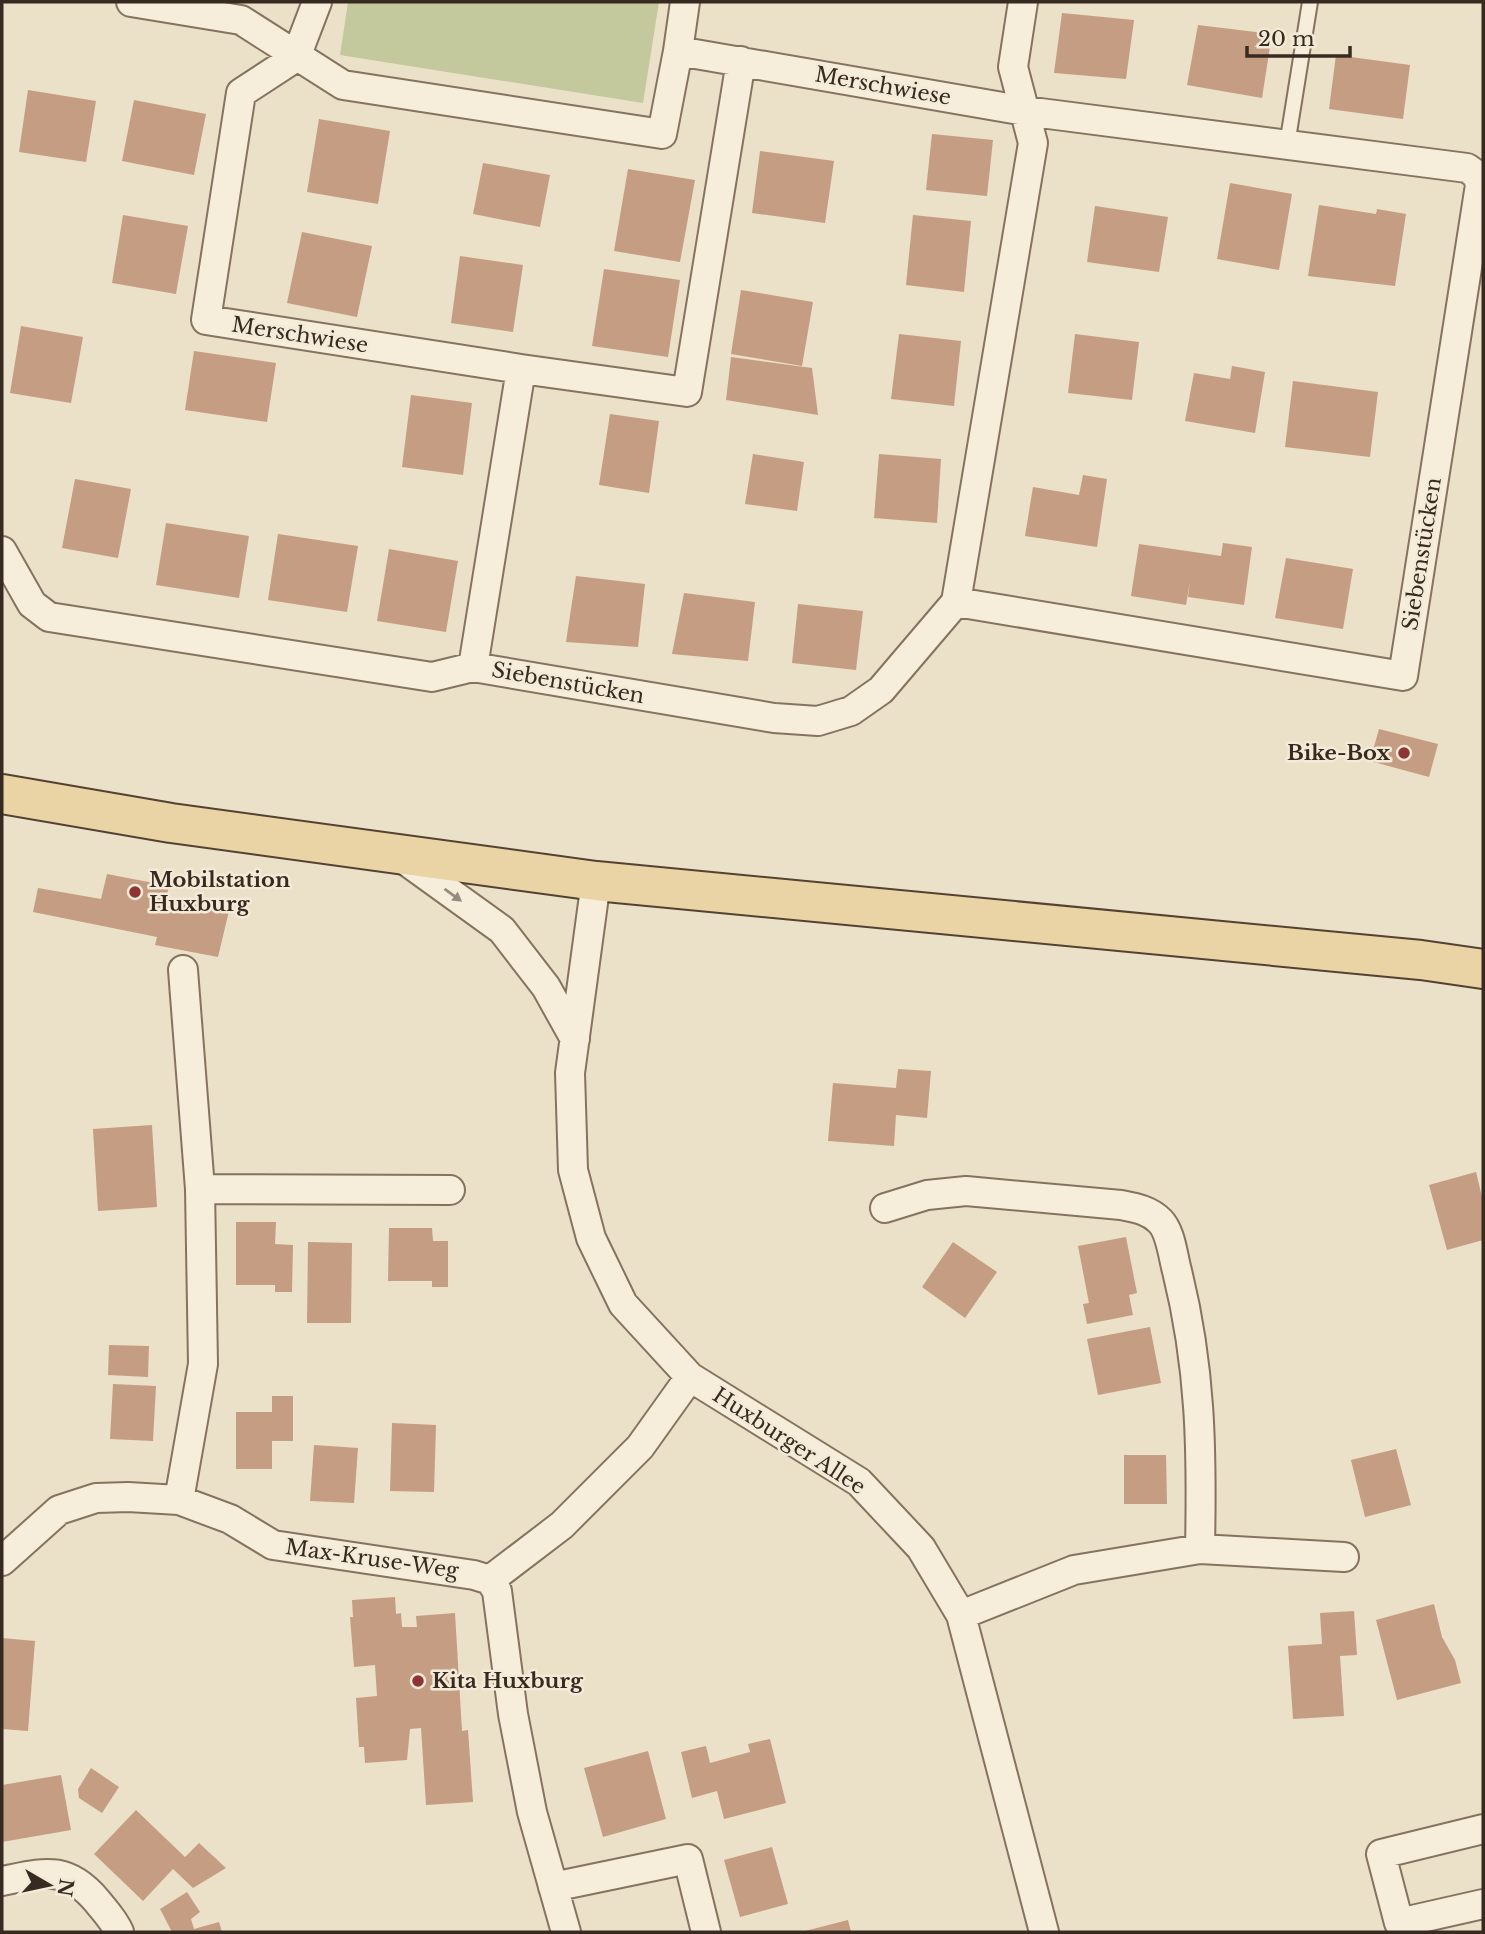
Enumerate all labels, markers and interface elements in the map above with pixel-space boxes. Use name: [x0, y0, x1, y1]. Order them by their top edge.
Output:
scale bar: [1247, 14, 1350, 58]
text: 20 m: [1258, 26, 1315, 52]
street label: Merschwiese: [813, 61, 953, 111]
street label: Merschwiese: [230, 311, 370, 359]
street label: Siebenstücken: [1397, 476, 1447, 632]
street label: Siebenstücken: [490, 657, 646, 709]
place label: Bike-Box: [1287, 740, 1390, 766]
marker: Bike-Box: [1396, 745, 1412, 761]
place label: Mobilstation Huxburg: [149, 867, 290, 917]
marker: Mobilstation Huxburg: [127, 884, 143, 900]
one-way arrow: [444, 888, 462, 903]
street label: Huxburger Allee: [708, 1382, 870, 1500]
street label: Max-Kruse-Weg: [284, 1534, 461, 1584]
place label: Kita Huxburg: [432, 1668, 584, 1694]
marker: Kita Huxburg: [410, 1673, 426, 1689]
north arrow: [14, 1850, 84, 1920]
text: N: [53, 1877, 78, 1898]

